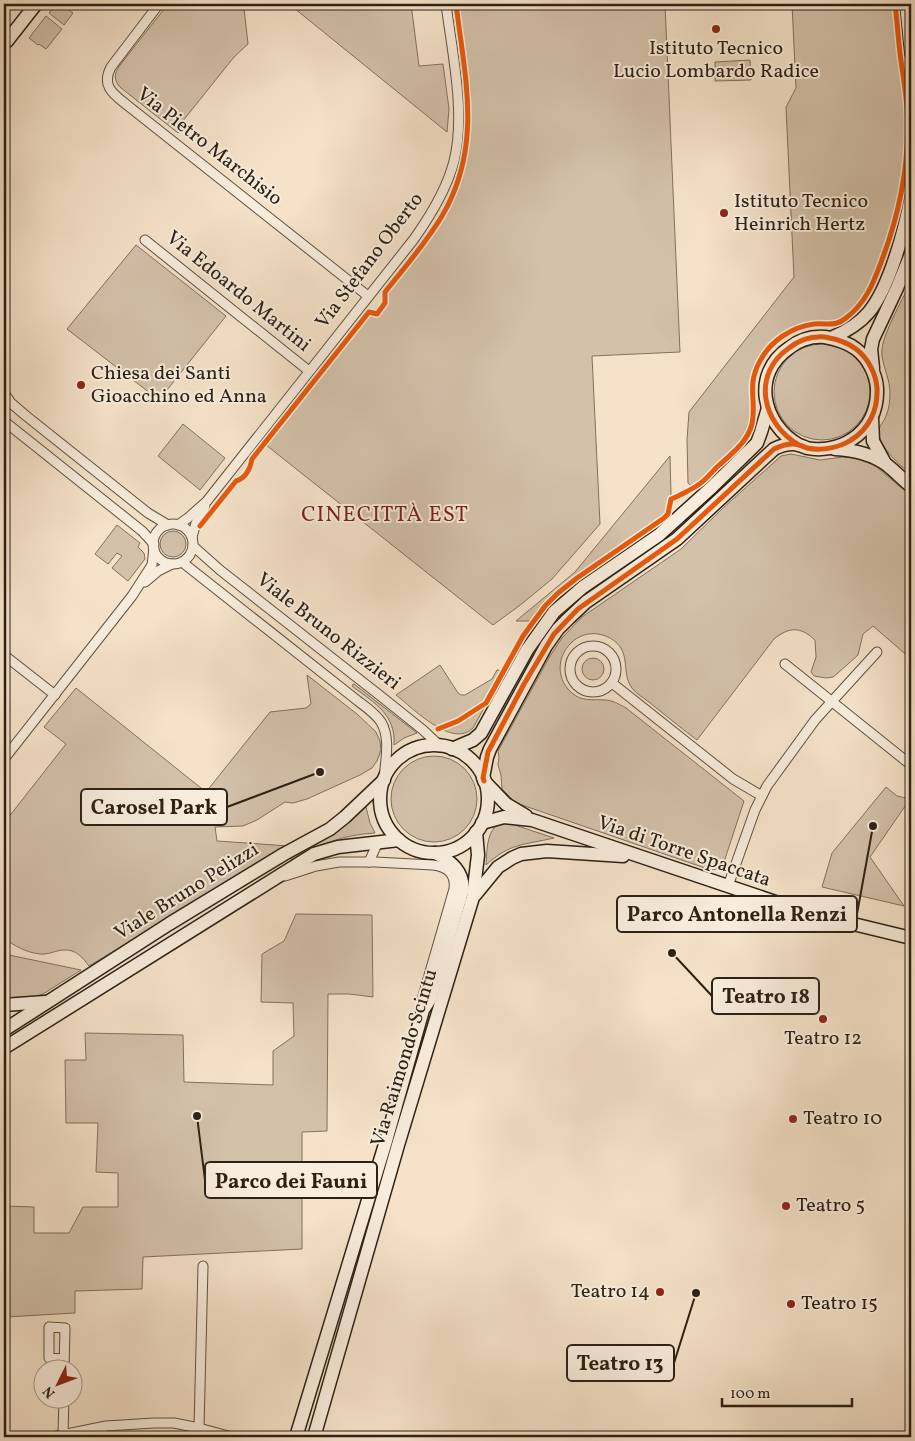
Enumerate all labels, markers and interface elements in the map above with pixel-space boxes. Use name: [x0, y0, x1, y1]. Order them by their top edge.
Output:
marker: Istituto Tecnico Lucio Lombardo Radice: [710, 23, 722, 35]
place label: Istituto Tecnico Lucio Lombardo Radice: [613, 35, 819, 86]
street label: Via Pietro Marchisio: [130, 81, 288, 213]
street label: Via Stefano Oberto: [309, 187, 431, 335]
place label: Istituto Tecnico Heinrich Hertz: [734, 188, 868, 239]
marker: Istituto Tecnico Heinrich Hertz: [718, 207, 730, 219]
street label: Via Edoardo Martini: [160, 225, 316, 359]
place label: Chiesa dei Santi Gioacchino ed Anna: [91, 360, 267, 411]
marker: Chiesa dei Santi Gioacchino ed Anna: [75, 379, 87, 391]
district label: CINECITTÀ EST: [301, 500, 469, 531]
street label: Viale Bruno Rizzieri: [250, 567, 406, 697]
callout: Carosel Park: [81, 789, 227, 825]
text: Carosel Park: [91, 794, 217, 823]
street label: Via di Torre Spaccata: [594, 809, 774, 895]
street label: Viale Bruno Pelizzi: [109, 836, 265, 948]
callout: Parco Antonella Renzi: [617, 896, 857, 932]
text: Parco Antonella Renzi: [627, 901, 847, 930]
street label: Via Raimondo Scintu: [365, 966, 445, 1150]
callout: Teatro 18: [712, 978, 819, 1014]
text: Teatro 18: [722, 983, 810, 1012]
marker: Teatro 12: [817, 1013, 829, 1025]
place label: Teatro 12: [784, 1025, 862, 1053]
place label: Teatro 10: [803, 1105, 882, 1133]
marker: Teatro 10: [787, 1113, 799, 1125]
callout: Parco dei Fauni: [205, 1162, 377, 1198]
text: Parco dei Fauni: [215, 1168, 367, 1197]
place label: Teatro 5: [796, 1192, 865, 1220]
marker: Teatro 5: [780, 1200, 792, 1212]
place label: Teatro 14: [571, 1278, 650, 1306]
marker: Teatro 14: [654, 1286, 666, 1298]
place label: Teatro 15: [801, 1290, 878, 1318]
marker: Teatro 15: [785, 1298, 797, 1310]
callout: Teatro 13: [567, 1345, 674, 1381]
text: Teatro 13: [576, 1350, 664, 1379]
north arrow: [32, 1358, 82, 1408]
scale bar: [722, 1376, 852, 1408]
text: N: [39, 1382, 60, 1402]
text: 100 m: [730, 1384, 770, 1405]

